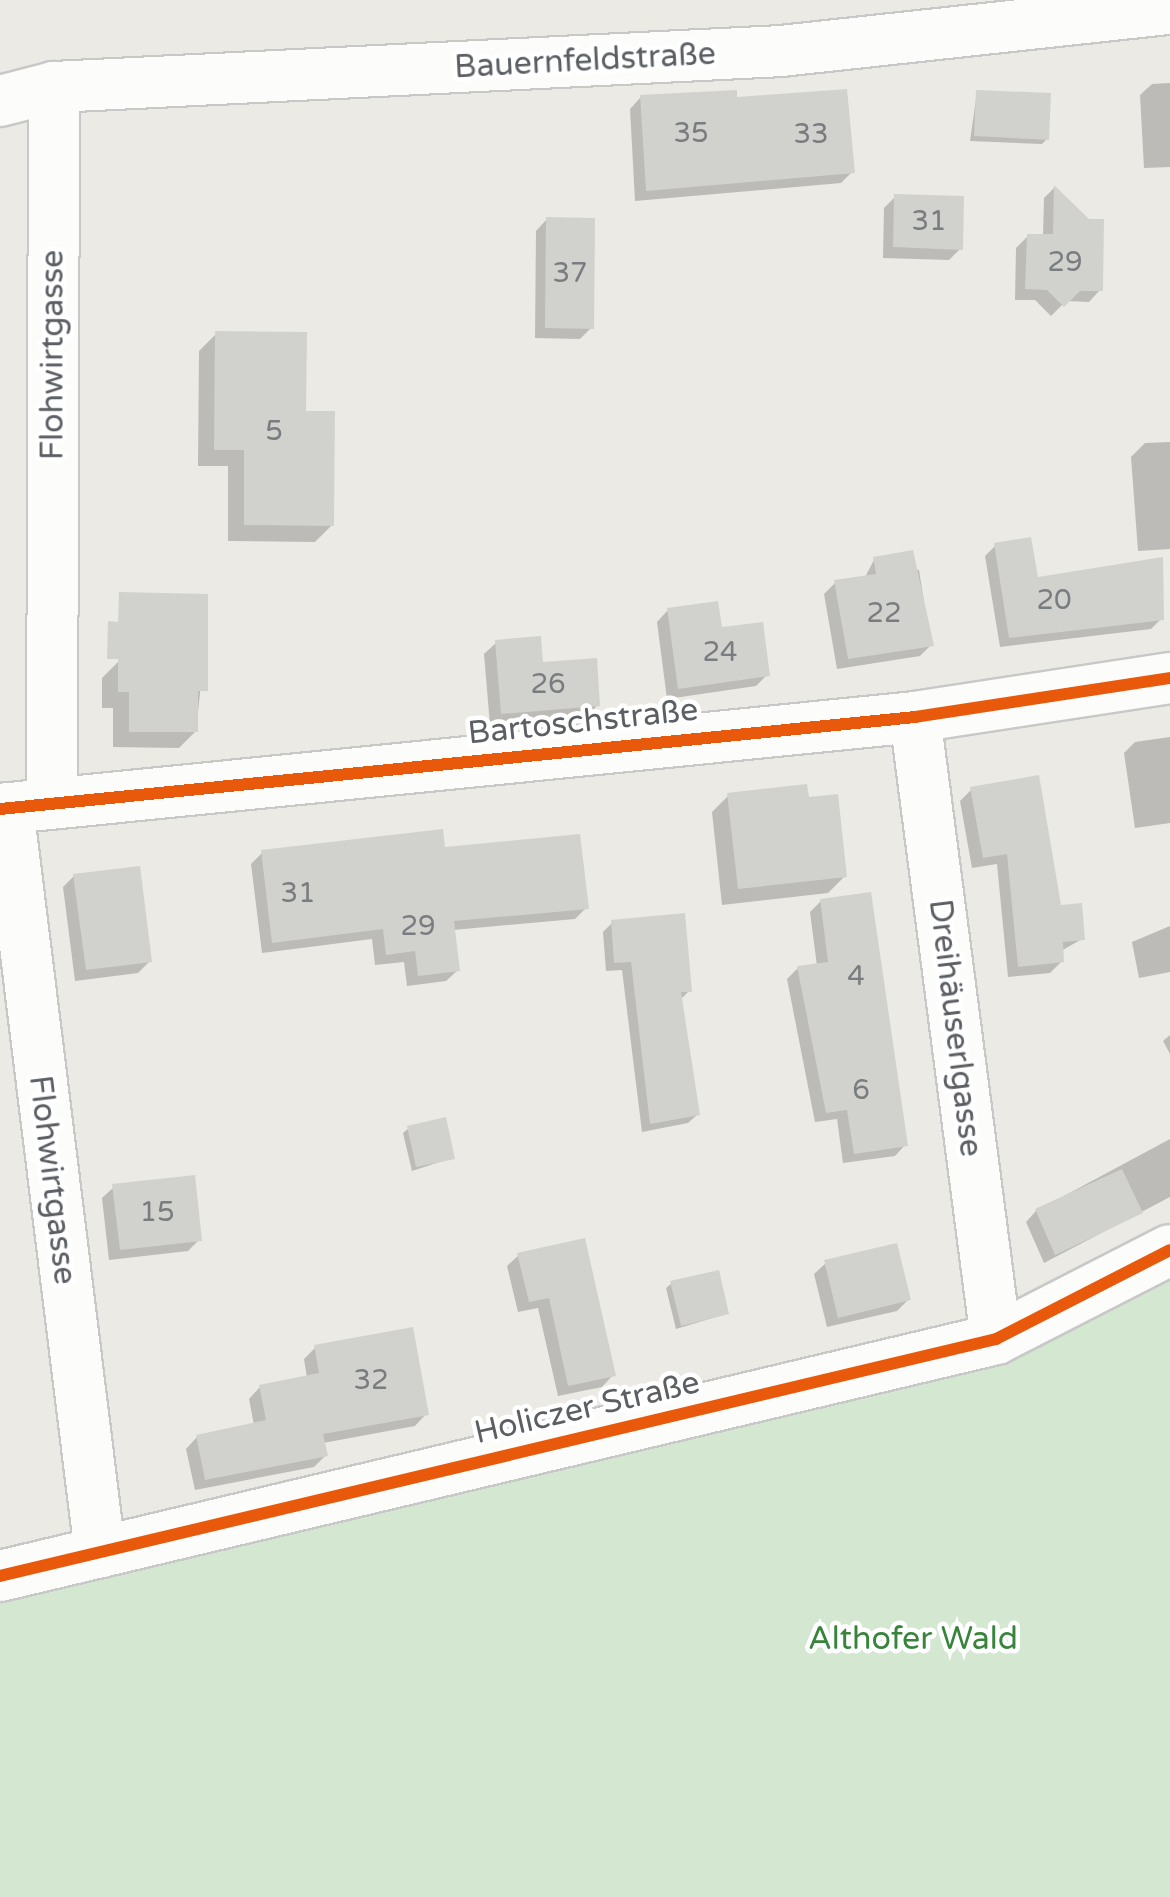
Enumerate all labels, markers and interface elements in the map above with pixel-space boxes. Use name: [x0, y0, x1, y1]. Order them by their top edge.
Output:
street label: Bauernfeldstraße: [453, 35, 717, 87]
house number: 35: [673, 116, 709, 150]
house number: 33: [793, 117, 829, 151]
house number: 31: [911, 204, 947, 238]
house number: 29: [1047, 245, 1083, 279]
street label: Flohwirtgasse: [34, 250, 72, 460]
house number: 37: [552, 256, 588, 290]
house number: 5: [265, 414, 283, 448]
house number: 20: [1036, 583, 1072, 617]
house number: 22: [866, 596, 902, 630]
house number: 24: [702, 635, 738, 669]
house number: 26: [530, 667, 566, 701]
street label: Bartoschstraße: [466, 691, 700, 753]
house number: 31: [280, 876, 316, 910]
street label: Dreihäuserlgasse: [920, 897, 990, 1159]
house number: 29: [400, 909, 436, 943]
house number: 4: [847, 959, 865, 993]
street label: Flohwirtgasse: [20, 1073, 84, 1287]
house number: 6: [852, 1073, 870, 1107]
house number: 15: [139, 1195, 175, 1229]
house number: 32: [353, 1363, 389, 1397]
street label: Holiczer Straße: [471, 1363, 703, 1453]
park label: Althofer Wald: [808, 1620, 1018, 1658]

